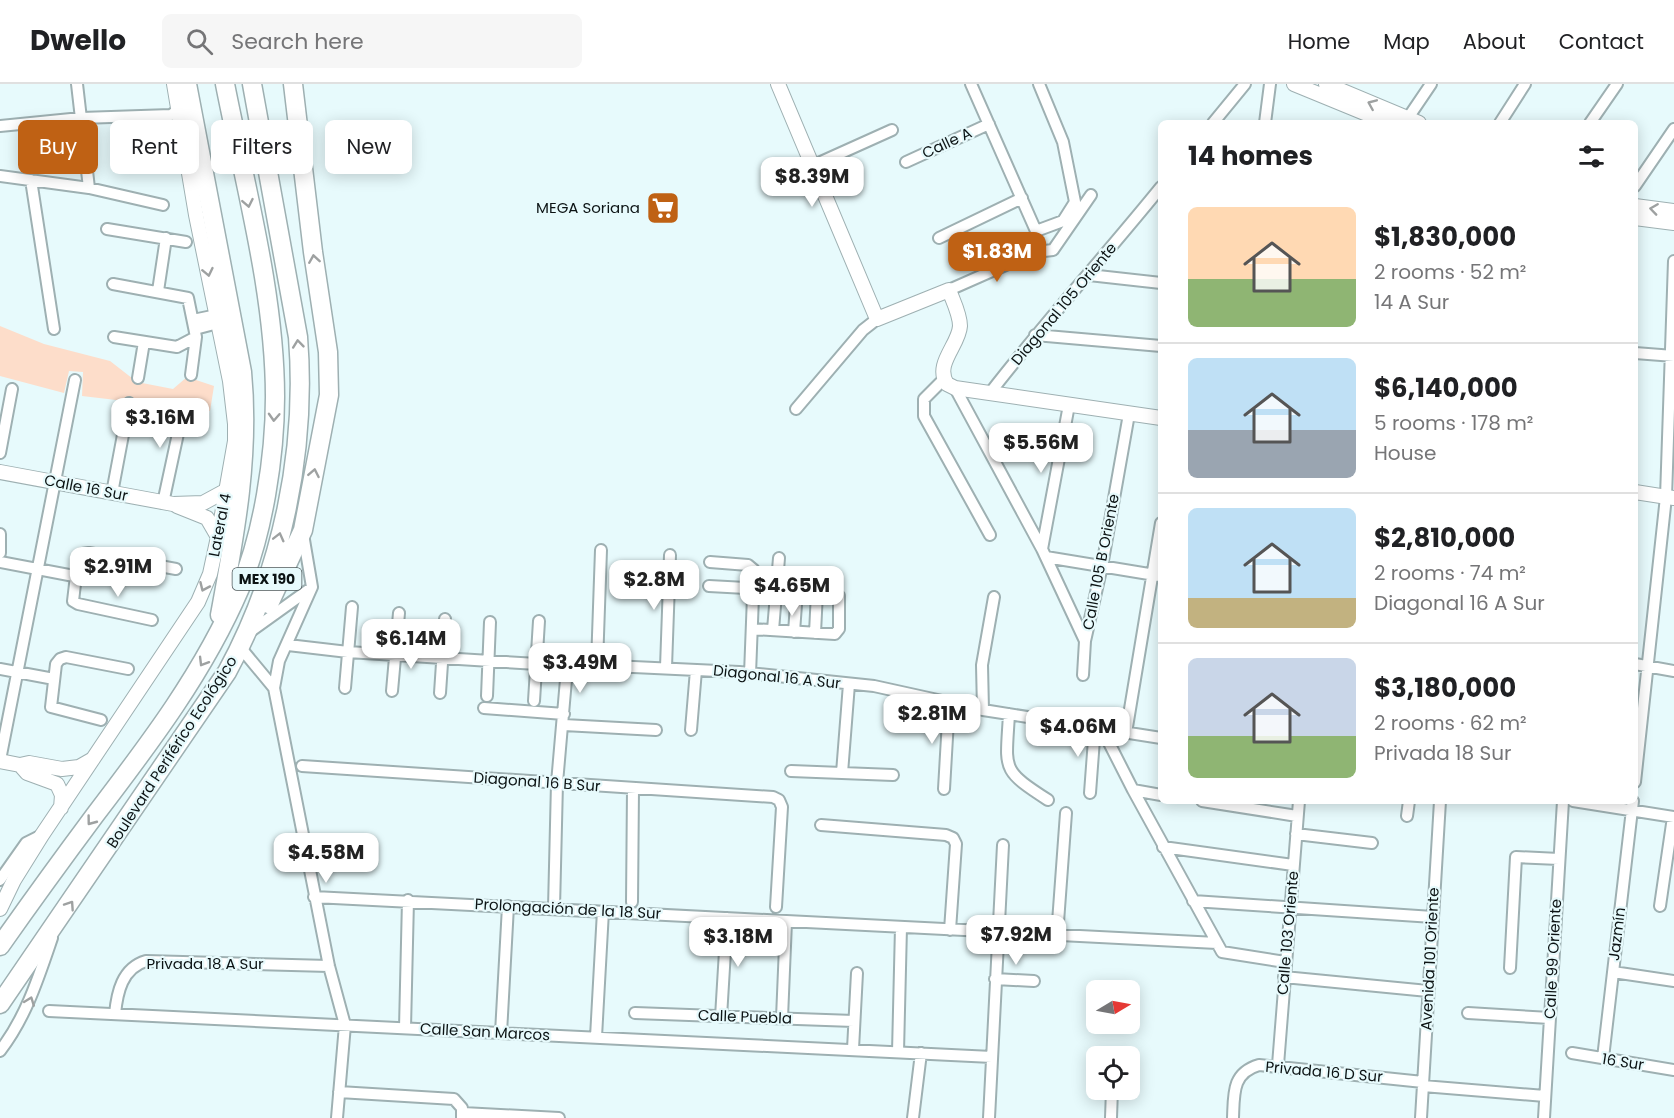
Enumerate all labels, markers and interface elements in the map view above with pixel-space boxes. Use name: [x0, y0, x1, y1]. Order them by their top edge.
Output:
search box: [162, 14, 582, 68]
text: Dwello: [30, 21, 126, 60]
icon: search: [183, 25, 216, 58]
text: Search here: [231, 26, 364, 57]
text: Home: [1288, 27, 1350, 56]
text: Map: [1383, 27, 1430, 56]
text: About: [1463, 27, 1526, 56]
text: Contact: [1559, 27, 1644, 56]
one-way arrow: [1368, 99, 1379, 111]
chip: Buy: [18, 120, 98, 174]
chip: Rent: [110, 120, 199, 174]
chip: Filters: [211, 120, 313, 174]
chip: New: [325, 120, 412, 174]
street label: Calle A: [919, 122, 975, 163]
text: 14 homes: [1188, 138, 1313, 174]
icon: filters: [1575, 140, 1608, 173]
pin: $8.39M: [763, 157, 861, 208]
text: $8.39M: [775, 162, 849, 190]
supermarket icon: MEGA Soriana: [645, 190, 681, 226]
place label: MEGA Soriana: [536, 197, 640, 218]
one-way arrow: [241, 198, 254, 208]
one-way arrow: [1650, 203, 1659, 215]
text: $1,830,000: [1374, 219, 1516, 255]
icon: home: [1236, 231, 1308, 303]
pin: $1.83M: [948, 232, 1046, 283]
text: $1.83M: [962, 237, 1032, 265]
street label: Diagonal 105 Oriente: [1006, 238, 1121, 369]
one-way arrow: [308, 255, 321, 265]
text: 2 rooms · 52 m²: [1374, 258, 1526, 286]
one-way arrow: [201, 267, 214, 277]
text: 14 A Sur: [1374, 288, 1449, 316]
one-way arrow: [292, 339, 305, 349]
text: $6,140,000: [1374, 370, 1518, 406]
icon: home: [1236, 382, 1308, 454]
pin: $3.16M: [111, 398, 209, 449]
text: $3.16M: [125, 403, 195, 431]
text: 5 rooms · 178 m²: [1374, 409, 1533, 437]
one-way arrow: [268, 413, 280, 422]
pin: $5.56M: [992, 423, 1090, 474]
text: $5.56M: [1003, 428, 1079, 456]
text: House: [1374, 439, 1436, 467]
one-way arrow: [307, 468, 320, 478]
street label: Calle 16 Sur: [42, 469, 130, 506]
street label: Lateral 4: [203, 491, 236, 558]
street label: Calle 105 B Oriente: [1077, 492, 1124, 632]
text: $2,810,000: [1374, 520, 1515, 556]
one-way arrow: [272, 532, 285, 542]
icon: home: [1236, 532, 1308, 604]
pin: $2.91M: [69, 547, 167, 598]
text: $2.91M: [84, 552, 152, 580]
text: 2 rooms · 74 m²: [1374, 559, 1526, 587]
pin: $2.8M: [612, 560, 696, 611]
text: $2.8M: [623, 565, 685, 593]
pin: $4.65M: [743, 566, 841, 617]
road number: MEX 190: [232, 568, 302, 590]
text: $4.65M: [754, 571, 830, 599]
one-way arrow: [200, 581, 212, 592]
text: Diagonal 16 A Sur: [1374, 589, 1545, 617]
pin: $6.14M: [362, 619, 460, 670]
text: $6.14M: [376, 624, 446, 652]
pin: $3.49M: [531, 643, 629, 694]
text: $3.49M: [542, 648, 618, 676]
street label: Boulevard Periférico Ecológico: [101, 651, 242, 852]
one-way arrow: [199, 656, 210, 666]
street label: Diagonal 16 A Sur: [712, 659, 842, 694]
text: $3,180,000: [1374, 670, 1516, 706]
icon: home: [1236, 682, 1308, 754]
pin: $2.81M: [883, 694, 981, 745]
text: $2.81M: [897, 699, 967, 727]
pin: $4.06M: [1029, 707, 1127, 758]
text: 2 rooms · 62 m²: [1374, 709, 1527, 737]
text: $4.06M: [1040, 712, 1116, 740]
text: Privada 18 Sur: [1374, 739, 1511, 767]
street label: Diagonal 16 B Sur: [473, 767, 602, 796]
one-way arrow: [87, 815, 98, 826]
pin: $4.58M: [277, 833, 375, 884]
text: $4.58M: [288, 838, 364, 866]
street label: Calle 103 Oriente: [1272, 870, 1303, 996]
street label: Avenida 101 Oriente: [1415, 887, 1444, 1031]
street label: Prolongación de la 18 Sur: [474, 893, 662, 924]
street label: Calle 99 Oriente: [1539, 898, 1566, 1019]
one-way arrow: [63, 900, 74, 911]
street label: Jazmín: [1603, 906, 1630, 962]
pin: $7.92M: [967, 915, 1065, 966]
pin: $3.18M: [689, 917, 787, 968]
text: $7.92M: [980, 920, 1052, 948]
text: $3.18M: [703, 922, 773, 950]
street label: Privada 18 A Sur: [146, 953, 264, 974]
north arrow: [1086, 980, 1140, 1034]
map controls: [1086, 980, 1140, 1100]
one-way arrow: [22, 997, 35, 1007]
street label: Calle Puebla: [698, 1004, 792, 1029]
street label: Calle San Marcos: [419, 1018, 551, 1045]
button: locate: [1086, 1046, 1140, 1100]
street label: 16 Sur: [1601, 1048, 1646, 1075]
street label: Privada 16 D Sur: [1264, 1056, 1384, 1087]

